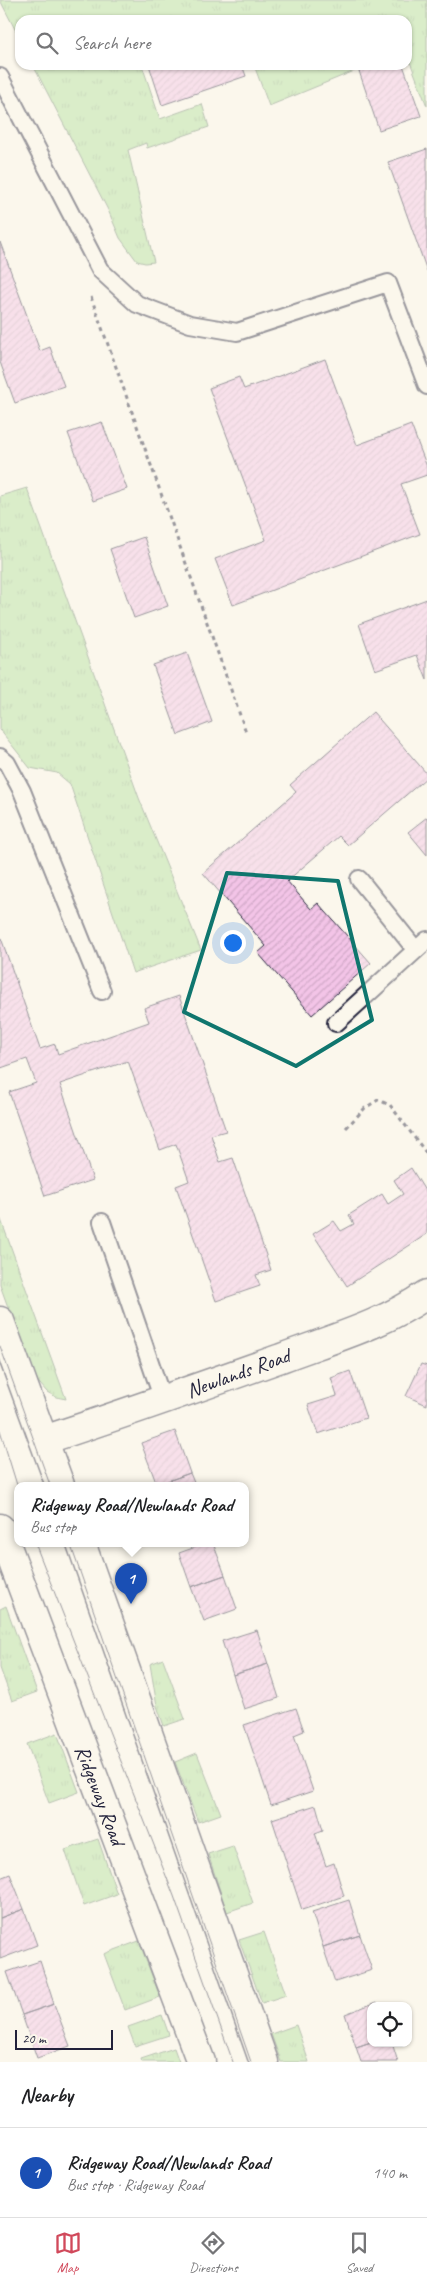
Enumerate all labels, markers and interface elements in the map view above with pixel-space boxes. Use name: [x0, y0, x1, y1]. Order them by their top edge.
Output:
search box: [15, 15, 412, 70]
icon: search: [33, 29, 61, 57]
text: Search here: [73, 31, 150, 55]
your location: [220, 930, 246, 956]
street label: Newlands Road: [183, 1341, 296, 1404]
popup: [14, 1482, 249, 1547]
text: Ridgeway Road/Newlands Road: [30, 1493, 233, 1517]
text: Bus stop: [30, 1517, 76, 1537]
pin: 1: [115, 1563, 147, 1604]
street label: Ridgeway Road: [69, 1742, 132, 1852]
map controls: [367, 2002, 412, 2047]
button: locate: [367, 2002, 412, 2047]
scale bar: [15, 2027, 112, 2050]
text: 20 m: [22, 2030, 46, 2047]
text: Nearby: [20, 2082, 73, 2108]
text: Ridgeway Road/Newlands Road: [67, 2151, 270, 2175]
text: 1: [32, 2163, 40, 2183]
text: 140 m: [373, 2163, 407, 2183]
text: Bus stop · Ridgeway Road: [67, 2175, 203, 2195]
tab: Map: [54, 2229, 82, 2276]
tab: Directions: [189, 2229, 238, 2276]
tab: Saved: [345, 2229, 373, 2276]

